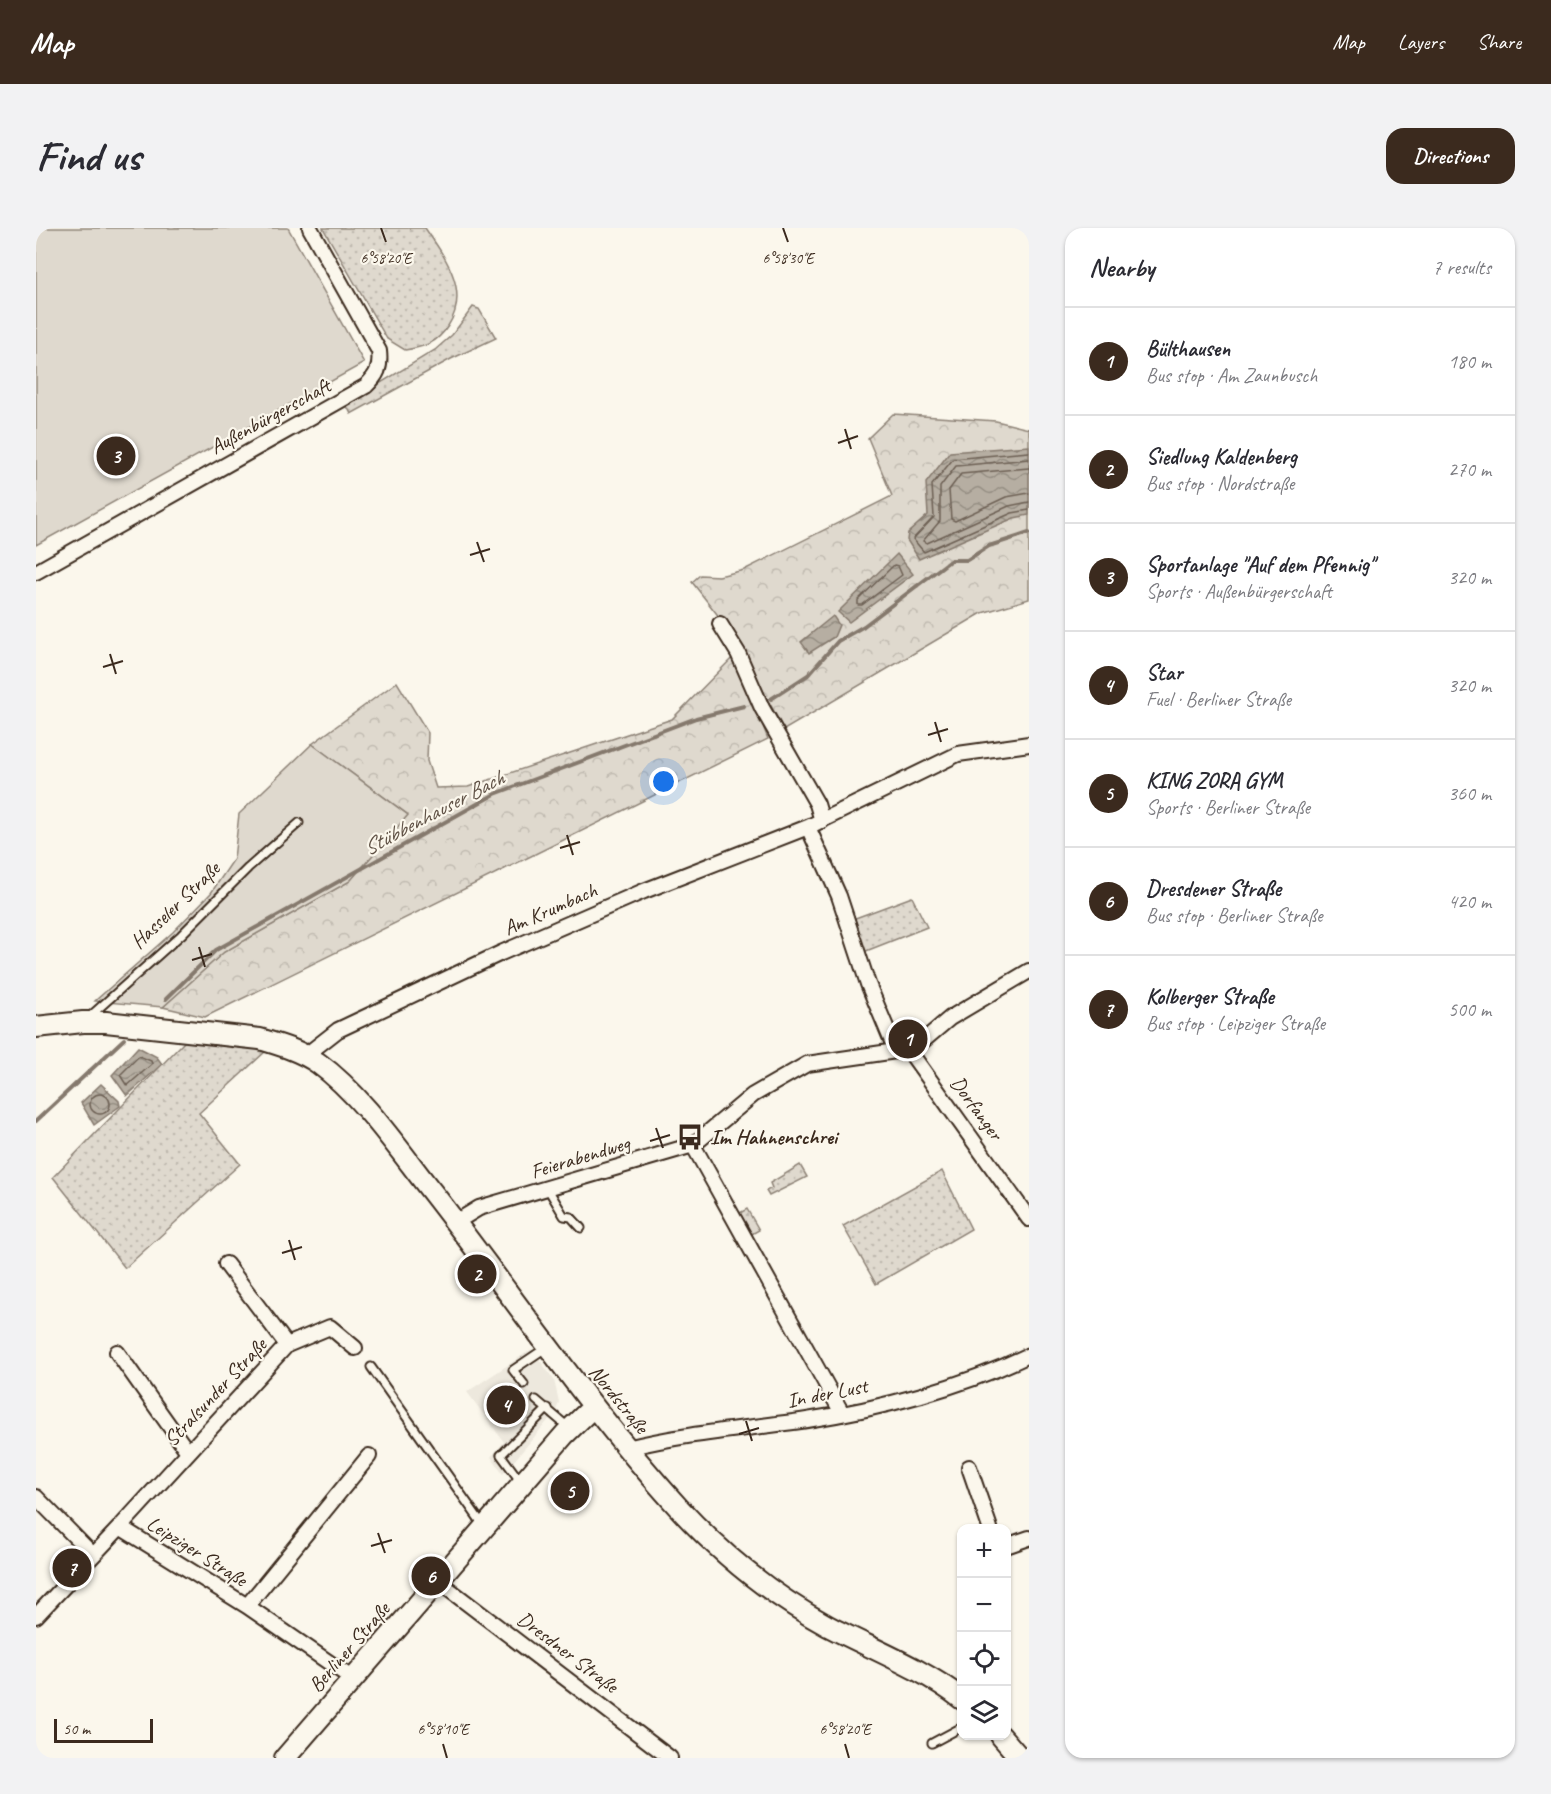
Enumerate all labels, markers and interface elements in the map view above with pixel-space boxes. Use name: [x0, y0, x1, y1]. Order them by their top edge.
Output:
text: Map: [30, 25, 73, 60]
text: Map: [1332, 29, 1365, 55]
text: Layers: [1398, 29, 1444, 55]
text: Share: [1477, 29, 1521, 55]
button: Directions: [1386, 128, 1515, 184]
text: Find us: [36, 130, 141, 183]
text: 6°58'20"E: [360, 249, 414, 268]
text: 6°58'30"E: [762, 249, 816, 268]
text: Nearby: [1089, 251, 1154, 284]
text: 7 results: [1432, 255, 1491, 280]
text: Bülthausen: [1146, 335, 1230, 363]
text: 1: [1104, 349, 1113, 374]
text: 180 m: [1448, 349, 1491, 374]
text: Bus stop · Am Zaunbusch: [1146, 363, 1317, 388]
street label: Außenbürgerschaft: [205, 371, 336, 460]
pin: 3: [96, 434, 136, 478]
text: Siedlung Kaldenberg: [1146, 443, 1297, 471]
text: 2: [1104, 457, 1113, 482]
text: 270 m: [1448, 457, 1491, 482]
text: Bus stop · Nordstraße: [1146, 471, 1294, 496]
text: Sportanlage "Auf dem Pfennig": [1146, 551, 1374, 579]
text: 3: [1104, 565, 1113, 590]
text: 320 m: [1448, 565, 1491, 590]
text: Sports · Außenbürgerschaft: [1146, 579, 1332, 604]
text: Star: [1146, 659, 1182, 687]
text: 4: [1104, 673, 1113, 698]
text: 320 m: [1448, 673, 1491, 698]
text: Fuel · Berliner Straße: [1146, 687, 1291, 712]
water label: Stübbenhauser Bach: [358, 763, 511, 862]
your location: [649, 767, 678, 796]
text: KING ZORA GYM: [1146, 767, 1282, 795]
text: 5: [1104, 781, 1113, 806]
text: 360 m: [1448, 781, 1491, 806]
text: Sports · Berliner Straße: [1146, 795, 1310, 820]
street label: Hasseler Straße: [125, 854, 227, 954]
text: Dresdener Straße: [1146, 875, 1281, 903]
street label: Am Krumbach: [499, 877, 601, 941]
text: 6: [1104, 889, 1113, 914]
text: 420 m: [1448, 889, 1491, 914]
text: Bus stop · Berliner Straße: [1146, 903, 1322, 928]
text: Kolberger Straße: [1146, 983, 1274, 1011]
text: 7: [1104, 997, 1113, 1022]
text: 500 m: [1448, 997, 1491, 1022]
text: Bus stop · Leipziger Straße: [1146, 1011, 1325, 1036]
pin: 1: [888, 1016, 928, 1062]
street label: Dorfanger: [945, 1071, 1010, 1146]
bus stop icon: Im Hahnenschrei: [675, 1122, 705, 1152]
place label: Im Hahnenschrei: [710, 1124, 840, 1150]
street label: Feierabendweg: [527, 1129, 634, 1184]
pin: 2: [458, 1252, 496, 1296]
street label: Stralsunder Straße: [158, 1331, 273, 1452]
street label: Nordstraße: [583, 1359, 656, 1440]
street label: In der Lust: [785, 1372, 871, 1414]
pin: 4: [486, 1382, 526, 1428]
pin: 5: [550, 1468, 590, 1514]
street label: Leipziger Straße: [142, 1510, 254, 1593]
map controls: [957, 1524, 1011, 1740]
button: +: [957, 1524, 1011, 1578]
pin: 7: [52, 1546, 92, 1590]
pin: 6: [412, 1554, 450, 1598]
button: −: [957, 1578, 1011, 1632]
street label: Berliner Straße: [303, 1595, 397, 1697]
street label: Dresdner Straße: [512, 1606, 625, 1700]
button: locate: [957, 1632, 1011, 1686]
button: layers: [957, 1686, 1011, 1740]
scale bar: [54, 1716, 153, 1744]
text: 50 m: [63, 1719, 90, 1739]
text: 6°58'10"E: [417, 1720, 471, 1739]
text: 6°58'20"E: [819, 1720, 873, 1739]

